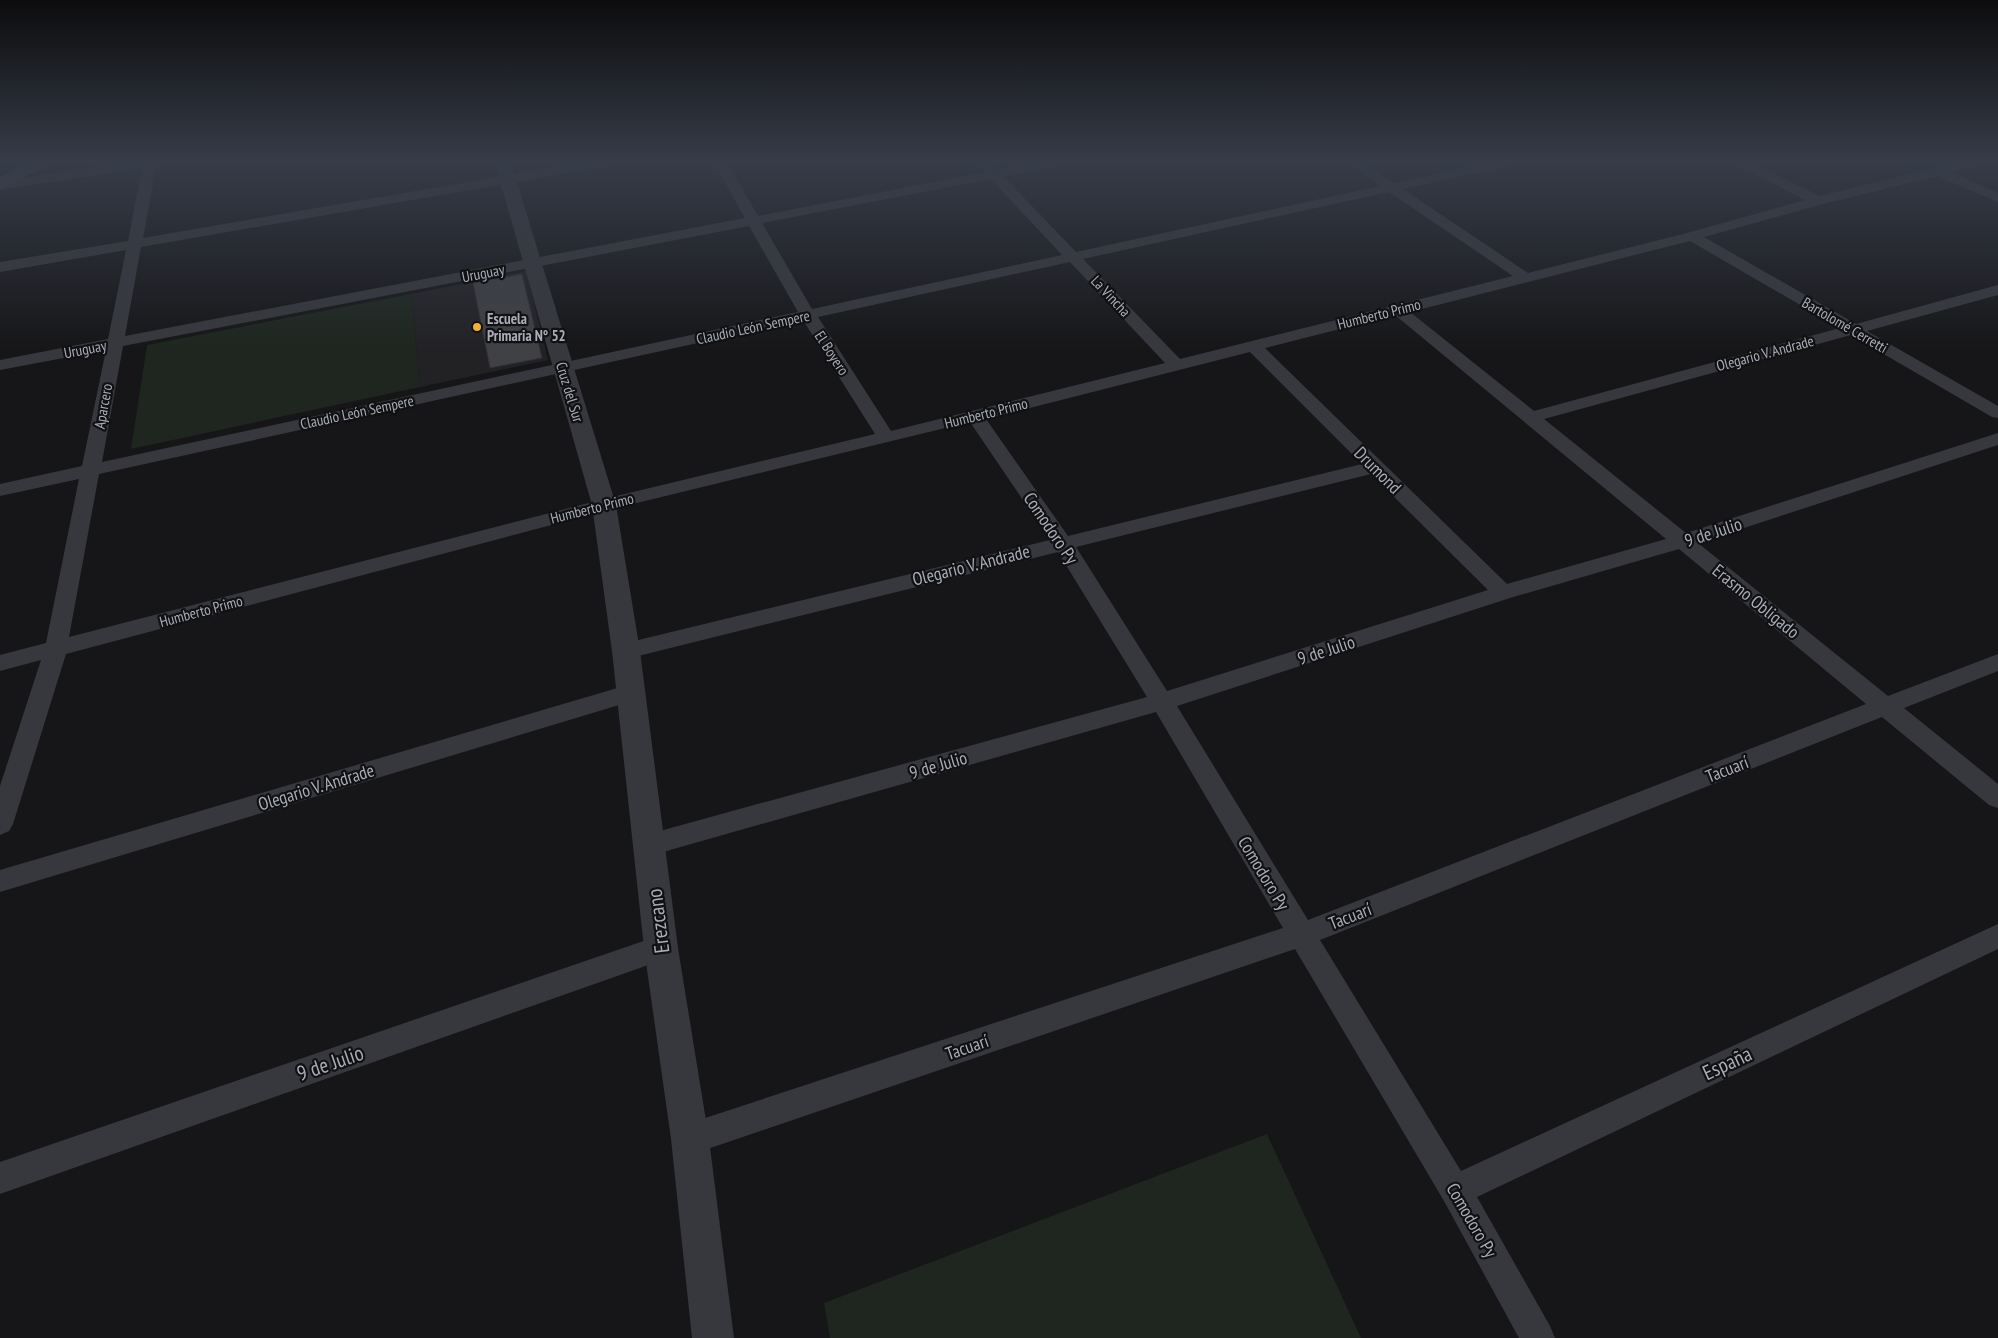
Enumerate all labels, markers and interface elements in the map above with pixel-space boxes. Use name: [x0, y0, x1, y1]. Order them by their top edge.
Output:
street label: Uruguay: [460, 259, 506, 286]
street label: La Vincha: [1087, 271, 1135, 321]
street label: Bartolomé Cerretti: [1799, 293, 1891, 357]
street label: Humberto Primo: [1335, 294, 1423, 334]
street label: Claudio León Sempere: [694, 306, 812, 348]
place label: Escuela Primaria N° 52: [487, 309, 566, 345]
marker: Escuela Primaria N° 52: [471, 321, 483, 333]
street label: El Boyero: [811, 327, 853, 379]
street label: Olegario V. Andrade: [1714, 331, 1816, 375]
street label: Uruguay: [62, 335, 108, 362]
street label: Cruz del Sur: [552, 360, 588, 425]
street label: Aparcero: [90, 382, 116, 430]
street label: Claudio León Sempere: [298, 391, 416, 433]
street label: Humberto Primo: [942, 393, 1030, 433]
street label: Drumond: [1350, 442, 1406, 498]
street label: Humberto Primo: [548, 488, 636, 528]
street label: Comodoro Py: [1019, 488, 1084, 569]
street label: 9 de Julio: [1681, 512, 1745, 552]
street label: Olegario V. Andrade: [910, 539, 1032, 591]
street label: Erasmo Obligado: [1708, 559, 1804, 643]
street label: Humberto Primo: [157, 591, 245, 631]
street label: 9 de Julio: [1294, 630, 1358, 670]
street label: 9 de Julio: [906, 746, 970, 784]
street label: Tacuarí: [1702, 750, 1752, 788]
street label: Olegario V. Andrade: [255, 758, 377, 816]
street label: Comodoro Py: [1233, 832, 1295, 914]
street label: Erezcano: [641, 887, 675, 955]
street label: Tacuarí: [1325, 897, 1375, 935]
street label: Tacuarí: [942, 1029, 992, 1065]
street label: 9 de Julio: [293, 1039, 367, 1087]
street label: España: [1698, 1040, 1756, 1086]
street label: Comodoro Py: [1442, 1179, 1503, 1261]

